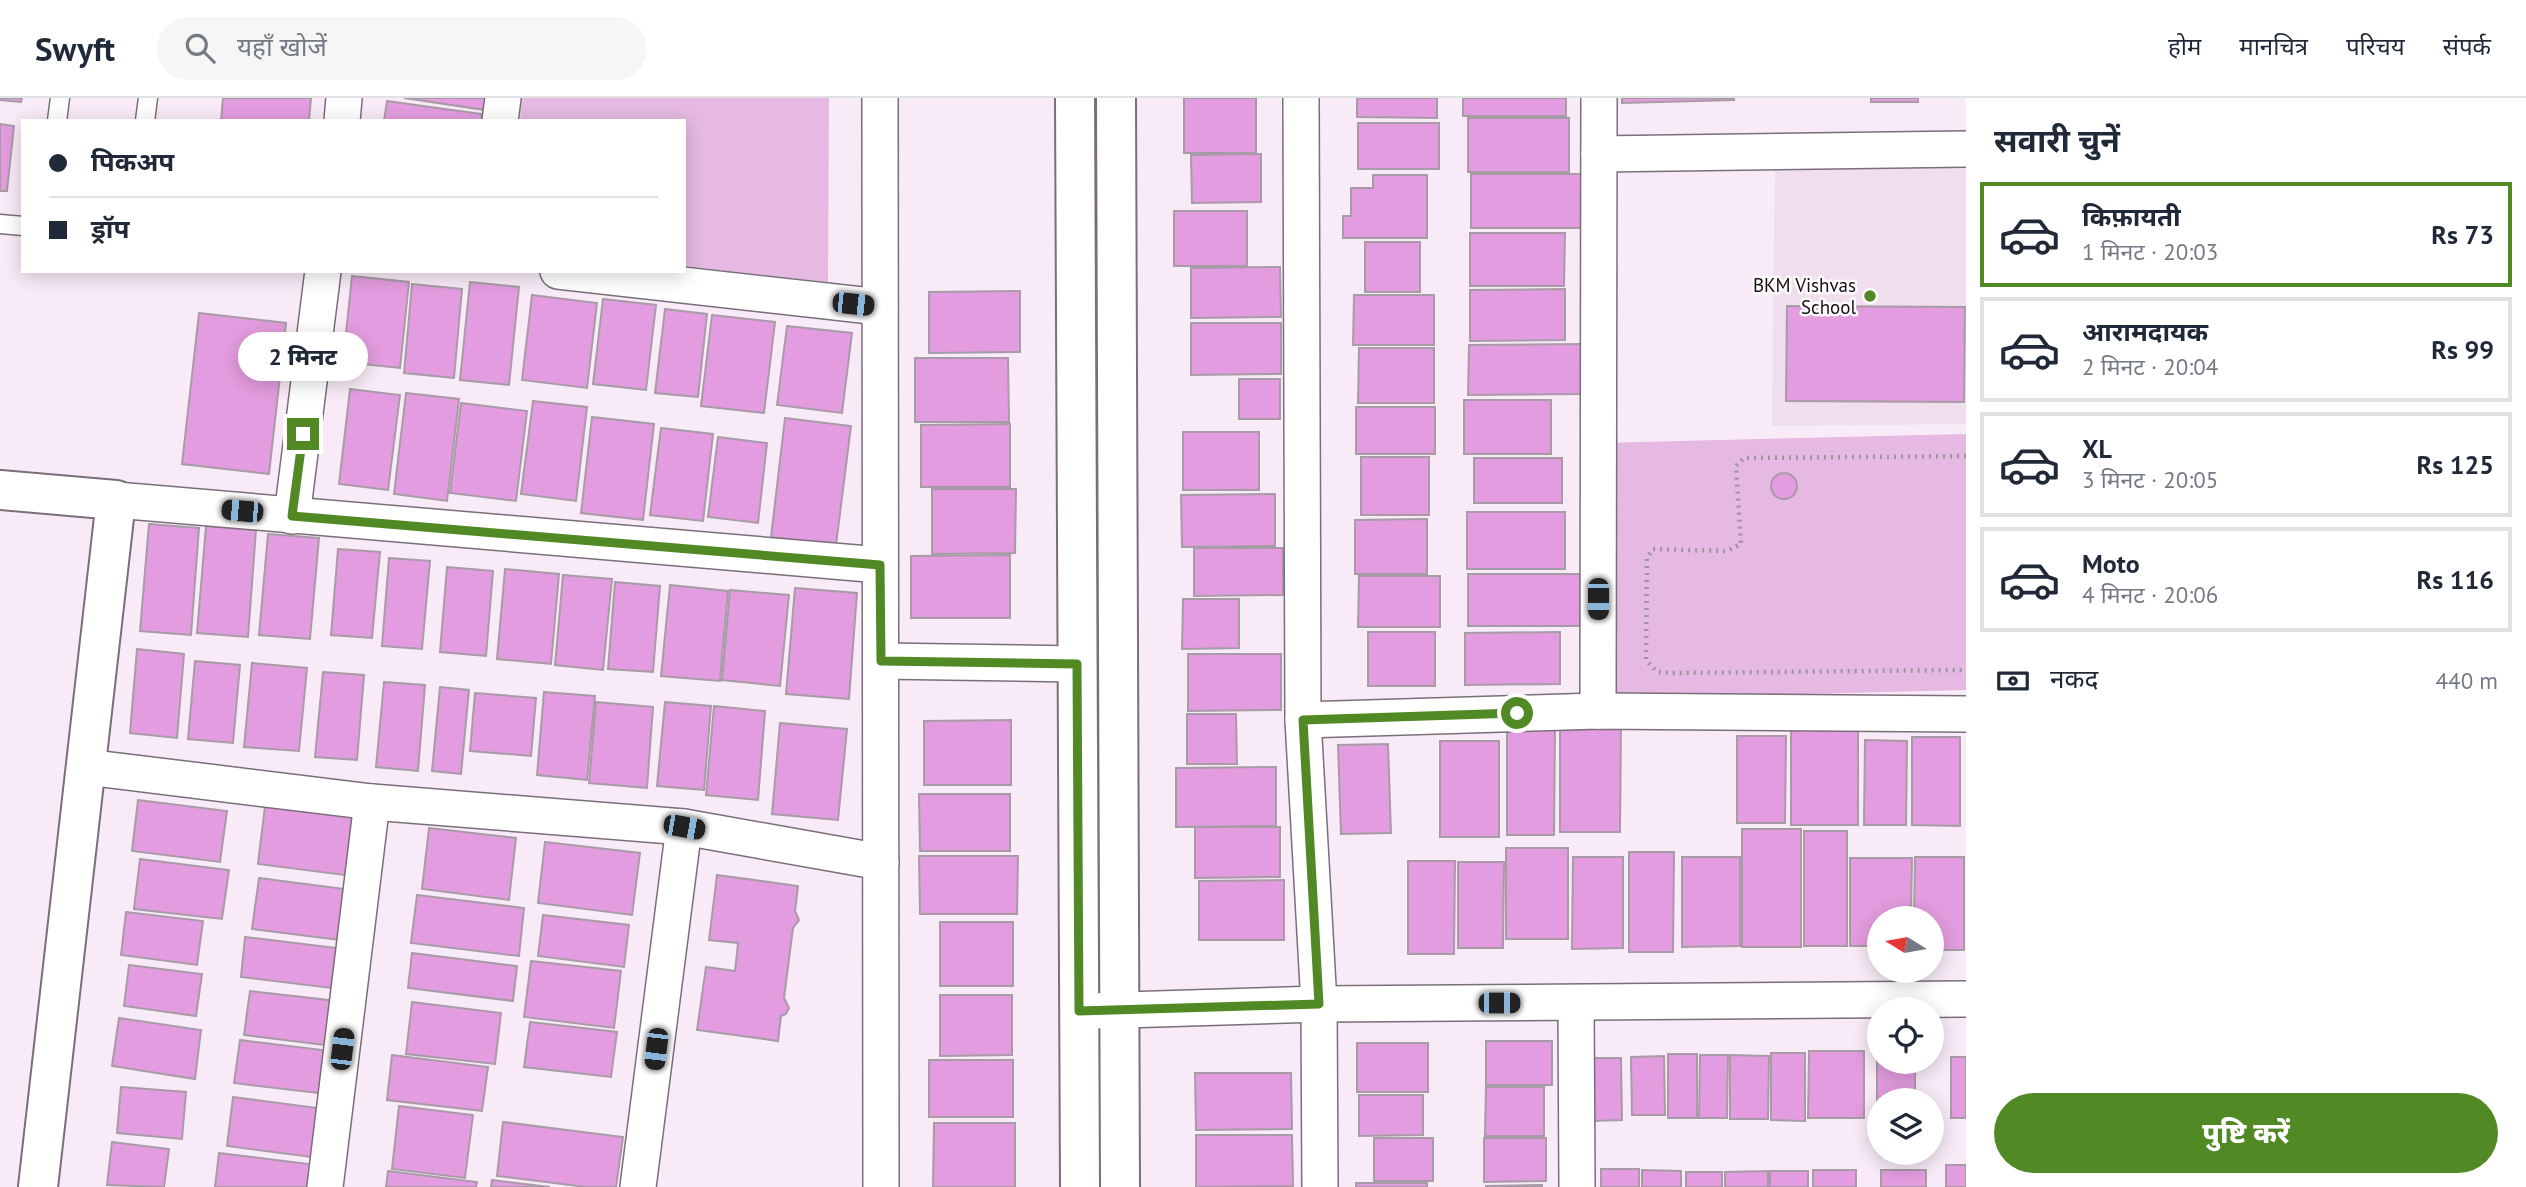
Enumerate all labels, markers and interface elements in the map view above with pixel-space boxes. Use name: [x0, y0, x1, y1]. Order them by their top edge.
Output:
search box: [157, 17, 647, 80]
text: Swyft: [35, 27, 115, 70]
icon: search: [181, 29, 219, 67]
text: यहाँ खोजें: [237, 30, 327, 63]
text: होम: [2168, 31, 2201, 62]
text: मानचित्र: [2239, 31, 2308, 62]
text: परिचय: [2346, 31, 2405, 62]
text: संपर्क: [2443, 31, 2491, 62]
text: सवारी चुनें: [1994, 119, 2120, 161]
text: पिकअप: [91, 145, 174, 178]
text: किफ़ायती: [2082, 200, 2181, 233]
icon: car: [1998, 203, 2061, 266]
text: ड्रॉप: [91, 212, 129, 245]
text: Rs 73: [2431, 218, 2494, 251]
text: 1 मिनट · 20:03: [2082, 237, 2218, 266]
place label: BKM Vishvas School: [1753, 273, 1856, 319]
marker: BKM Vishvas School: [1862, 288, 1878, 304]
car: [832, 291, 875, 317]
text: आरामदायक: [2082, 315, 2208, 348]
icon: car: [1998, 318, 2061, 381]
callout: 2 मिनट: [238, 332, 368, 382]
text: Rs 99: [2431, 333, 2494, 366]
text: 2 मिनट: [269, 342, 337, 371]
text: 2 मिनट · 20:04: [2082, 352, 2218, 381]
route end: [287, 418, 319, 450]
text: XL: [2082, 432, 2112, 465]
icon: car: [1998, 433, 2061, 496]
text: Rs 125: [2417, 448, 2494, 481]
text: 3 मिनट · 20:05: [2082, 465, 2218, 494]
car: [221, 499, 264, 523]
text: Moto: [2082, 547, 2140, 580]
icon: car: [1998, 548, 2061, 611]
text: Rs 116: [2417, 563, 2494, 596]
car: [1588, 578, 1609, 620]
text: 4 मिनट · 20:06: [2082, 580, 2218, 609]
icon: cash: [1994, 662, 2032, 700]
text: नकद: [2050, 662, 2098, 695]
text: 440 m: [2436, 666, 2498, 695]
route start: [1501, 697, 1533, 729]
car: [662, 813, 707, 841]
north arrow: [1867, 906, 1944, 984]
map controls: [1867, 906, 1944, 1165]
car: [1479, 993, 1521, 1014]
button: locate: [1867, 997, 1944, 1074]
car: [330, 1027, 355, 1071]
car: [644, 1027, 669, 1071]
button: layers: [1867, 1088, 1944, 1165]
button: पुष्टि करें: [1994, 1093, 2498, 1173]

